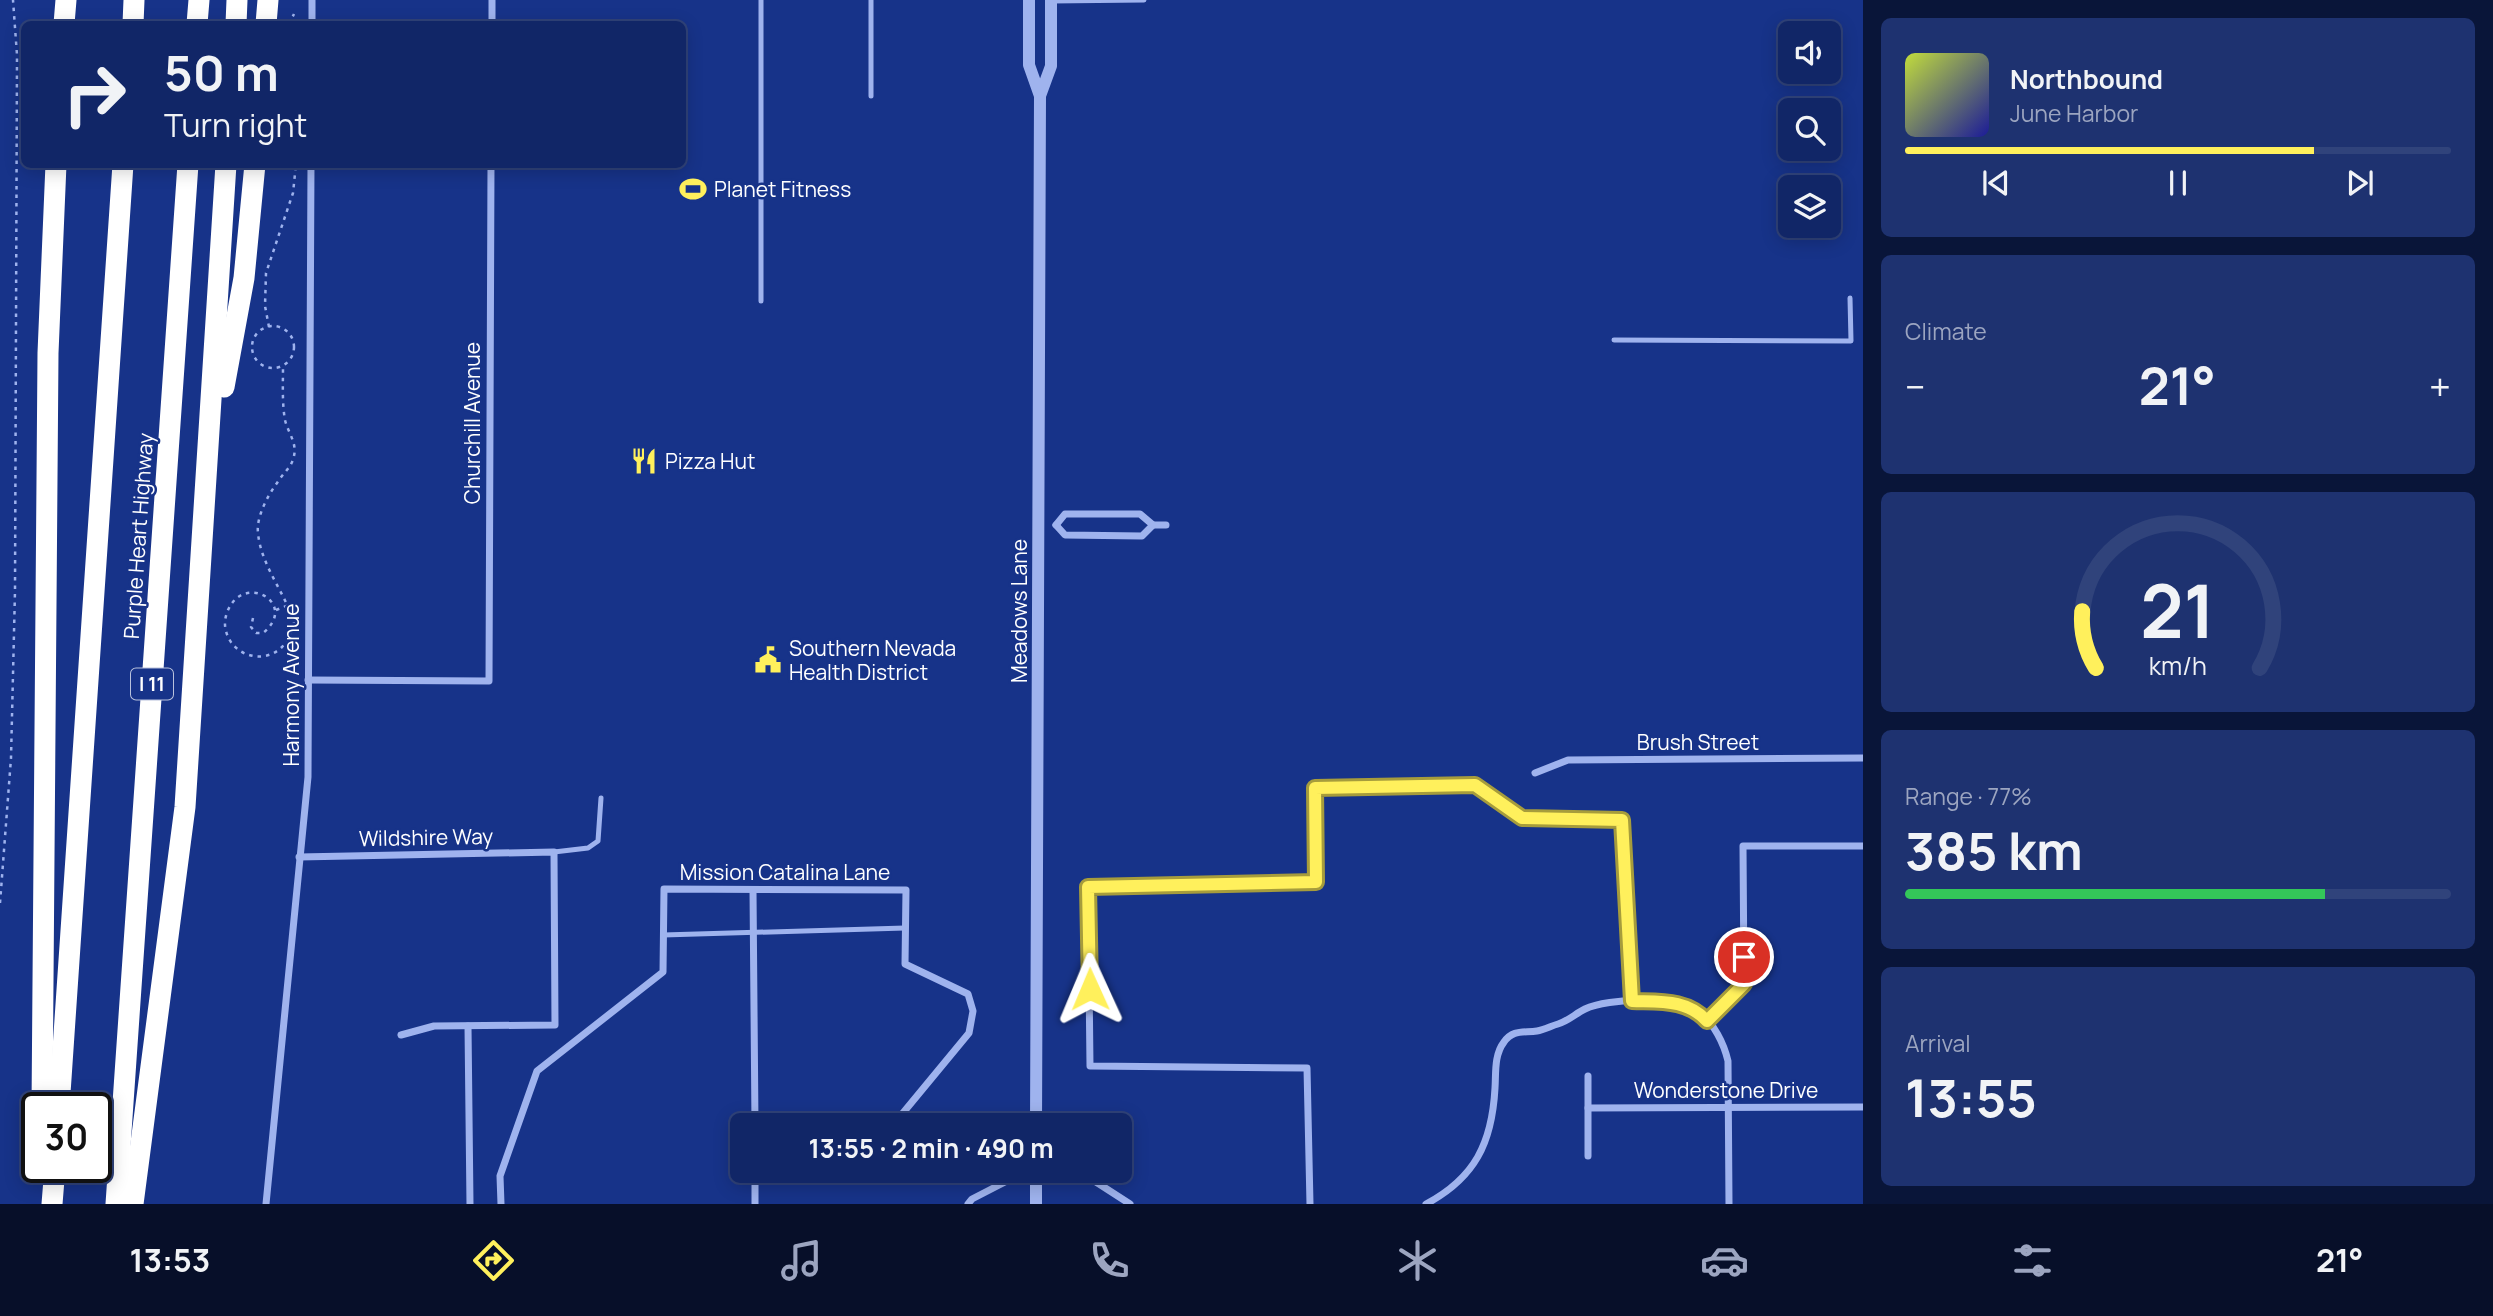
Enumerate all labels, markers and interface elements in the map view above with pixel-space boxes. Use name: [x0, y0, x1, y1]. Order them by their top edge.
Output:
map controls: [1778, 21, 1841, 238]
button: sound: [1778, 21, 1841, 84]
text: 50 m: [164, 39, 279, 106]
icon: right: [49, 49, 140, 140]
text: Northbound: [2010, 61, 2163, 97]
text: June Harbor: [2010, 97, 2138, 129]
button: search: [1778, 98, 1841, 161]
text: Turn right: [164, 103, 307, 147]
icon: previous: [1977, 164, 2015, 202]
icon: pause: [2159, 164, 2197, 202]
icon: next: [2341, 164, 2379, 202]
sports icon: Planet Fitness: [678, 174, 708, 204]
place label: Planet Fitness: [714, 175, 851, 203]
button: layers: [1778, 175, 1841, 238]
text: Climate: [1905, 315, 1987, 347]
street label: Churchill Avenue: [458, 342, 486, 504]
text: 21°: [2139, 350, 2216, 421]
text: −: [1905, 360, 1926, 412]
text: +: [2429, 360, 2451, 412]
street label: Purple Heart Highway: [117, 432, 159, 640]
restaurant icon: Pizza Hut: [629, 446, 659, 476]
place label: Pizza Hut: [665, 447, 755, 475]
street label: Meadows Lane: [1005, 539, 1033, 683]
text: 21: [2140, 560, 2216, 660]
street label: Harmony Avenue: [277, 604, 305, 767]
place label: Southern Nevada Health District: [789, 634, 956, 686]
public building icon: Southern Nevada Health District: [753, 645, 783, 675]
text: km/h: [2149, 648, 2207, 683]
road number: I 11: [131, 668, 173, 699]
street label: Brush Street: [1637, 728, 1759, 756]
text: Range · 77%: [1905, 780, 2032, 812]
text: 385 km: [1905, 815, 2083, 886]
street label: Wildshire Way: [359, 822, 493, 852]
street label: Mission Catalina Lane: [680, 858, 890, 886]
pin: [1714, 927, 1774, 987]
icon: arrive: [1725, 938, 1763, 976]
position arrow: [1053, 952, 1127, 1026]
text: Arrival: [1905, 1027, 1971, 1059]
text: 13:55: [1905, 1062, 2037, 1133]
street label: Wonderstone Drive: [1634, 1076, 1818, 1104]
speed limit sign: 30: [21, 1092, 112, 1183]
text: 13:55 · 2 min · 490 m: [808, 1130, 1054, 1166]
icon: directions: [469, 1236, 518, 1285]
icon: music: [777, 1236, 826, 1285]
icon: phone: [1085, 1236, 1134, 1285]
icon: climate: [1393, 1236, 1442, 1285]
icon: car: [1700, 1236, 1749, 1285]
icon: filters: [2008, 1236, 2057, 1285]
text: 13:53: [129, 1238, 210, 1282]
text: 21°: [2316, 1238, 2364, 1282]

